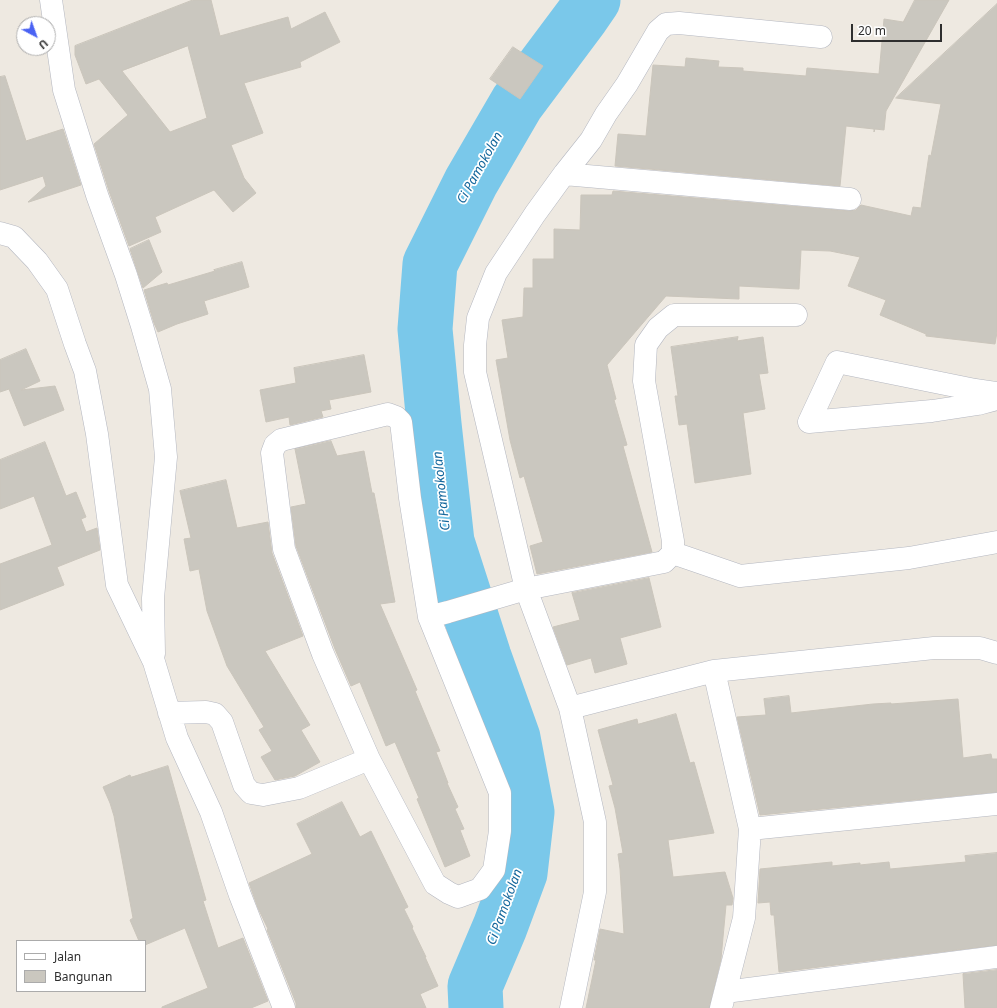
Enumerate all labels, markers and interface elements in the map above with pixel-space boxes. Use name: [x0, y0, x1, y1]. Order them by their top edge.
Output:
north arrow: [16, 16, 56, 56]
scale bar: [853, 16, 944, 42]
text: 20 m: [858, 22, 886, 39]
text: U: [35, 36, 52, 53]
water label: Ci Pamokolan: [454, 129, 506, 207]
water label: Ci Pamokolan: [430, 451, 454, 531]
water label: Ci Pamokolan: [484, 867, 526, 947]
legend: [16, 940, 146, 992]
text: Jalan: [54, 948, 81, 965]
text: Bangunan: [54, 968, 112, 985]

